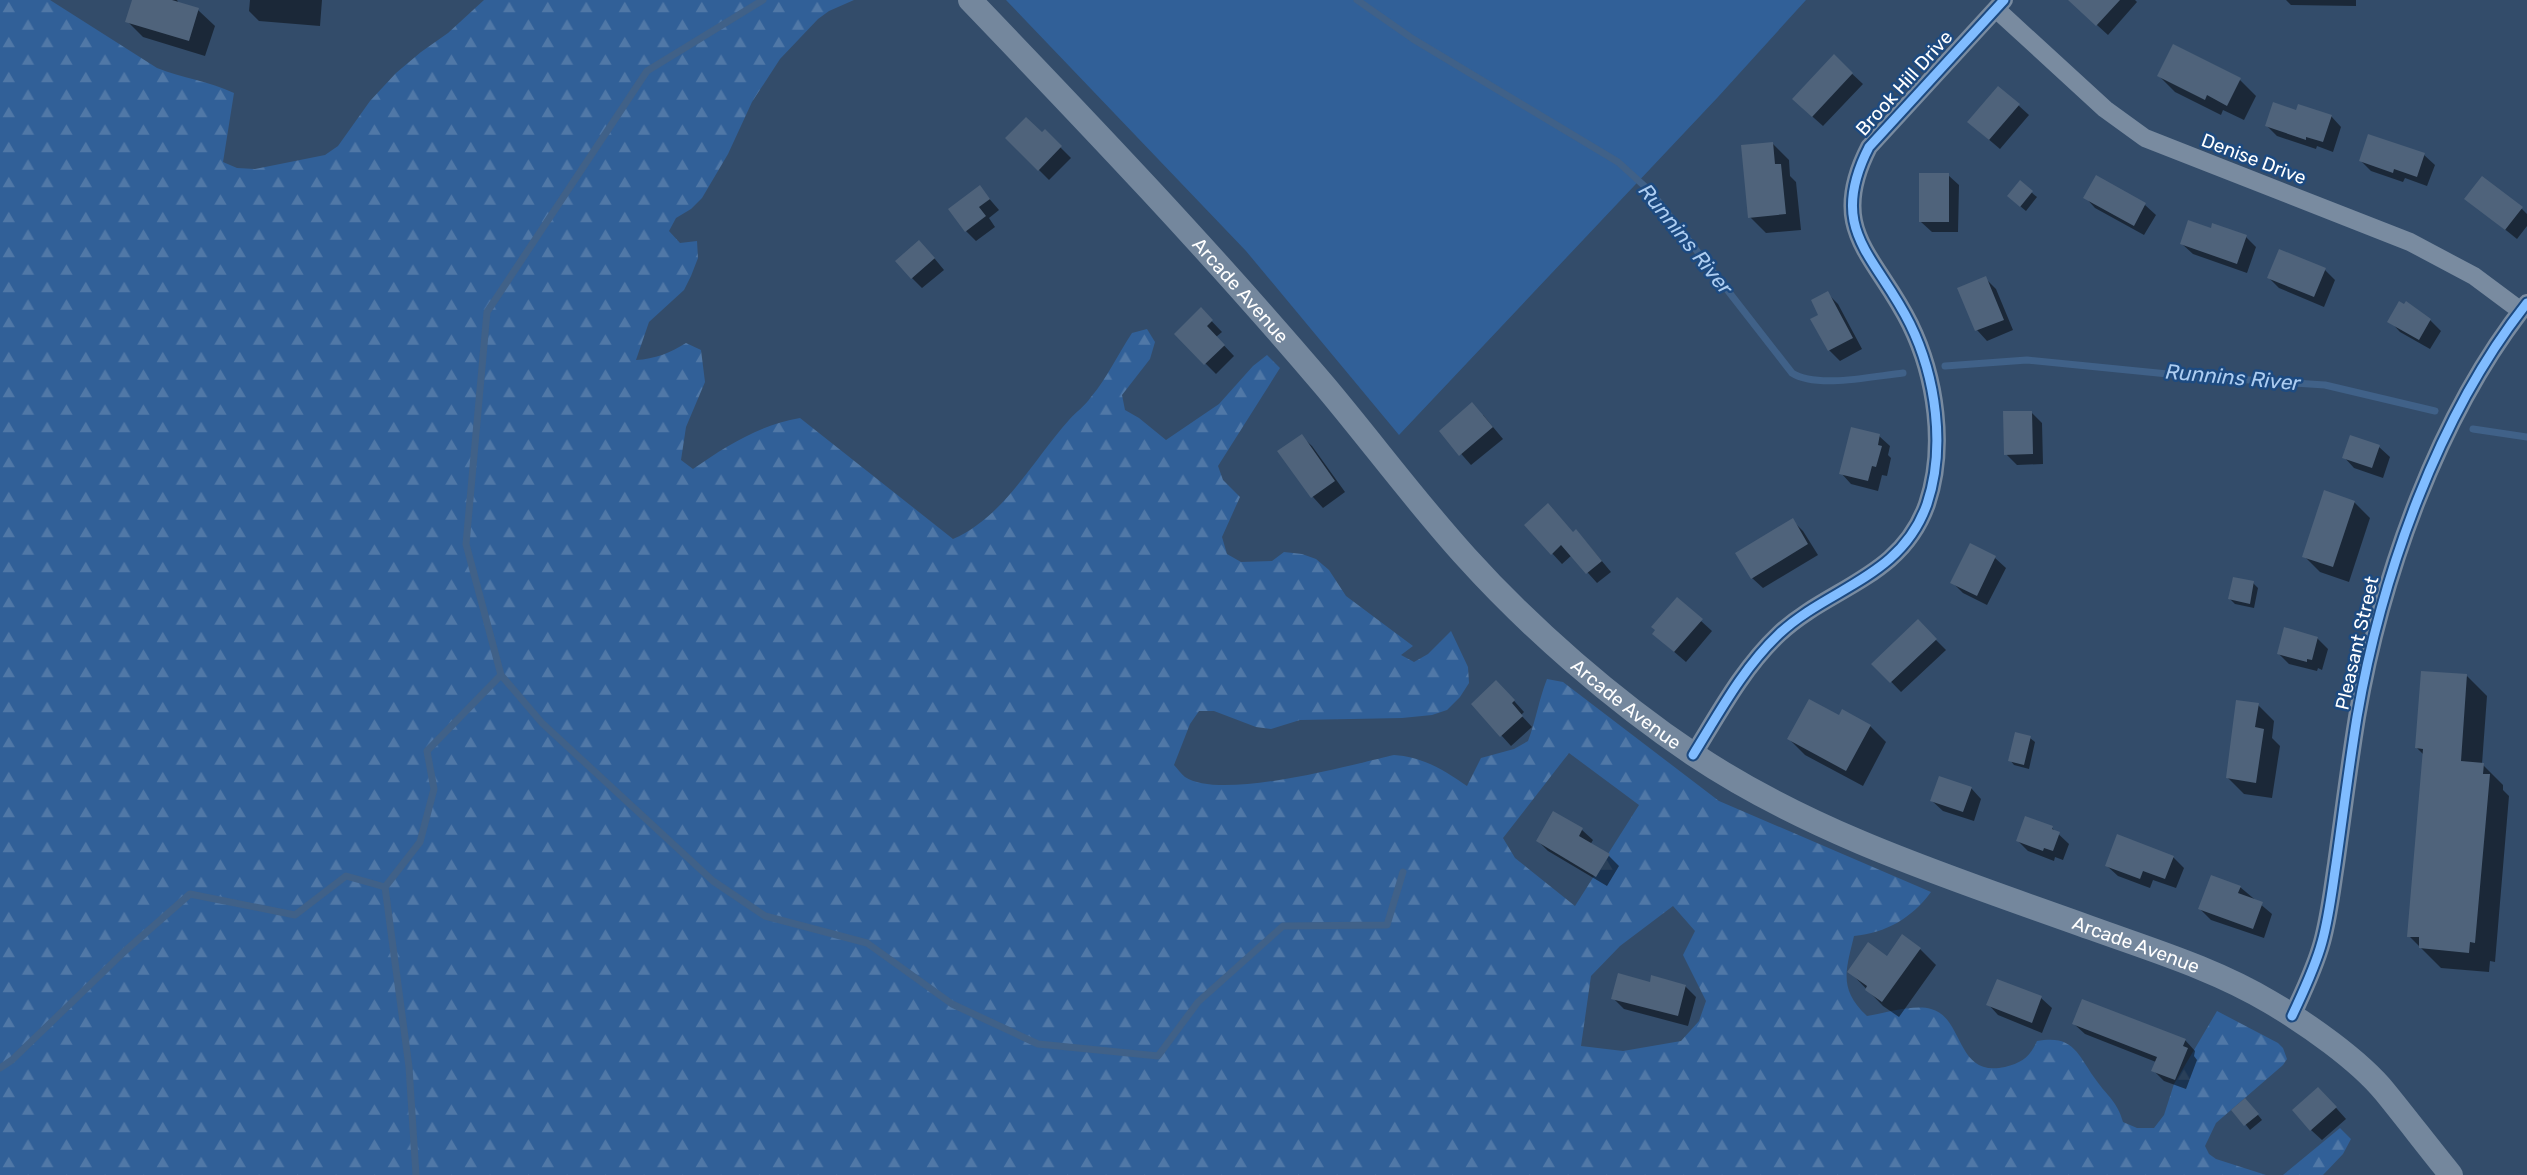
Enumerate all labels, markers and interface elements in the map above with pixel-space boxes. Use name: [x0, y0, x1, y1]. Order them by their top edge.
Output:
street label: Brook Hill Drive: [1851, 26, 1957, 140]
street label: Denise Drive: [2198, 128, 2310, 190]
water label: Runnins River: [1634, 178, 1739, 300]
street label: Arcade Avenue: [1188, 233, 1294, 348]
water label: Runnins River: [2164, 359, 2303, 395]
street label: Pleasant Street: [2330, 573, 2384, 712]
street label: Arcade Avenue: [1567, 654, 1686, 754]
street label: Arcade Avenue: [2070, 911, 2203, 978]

